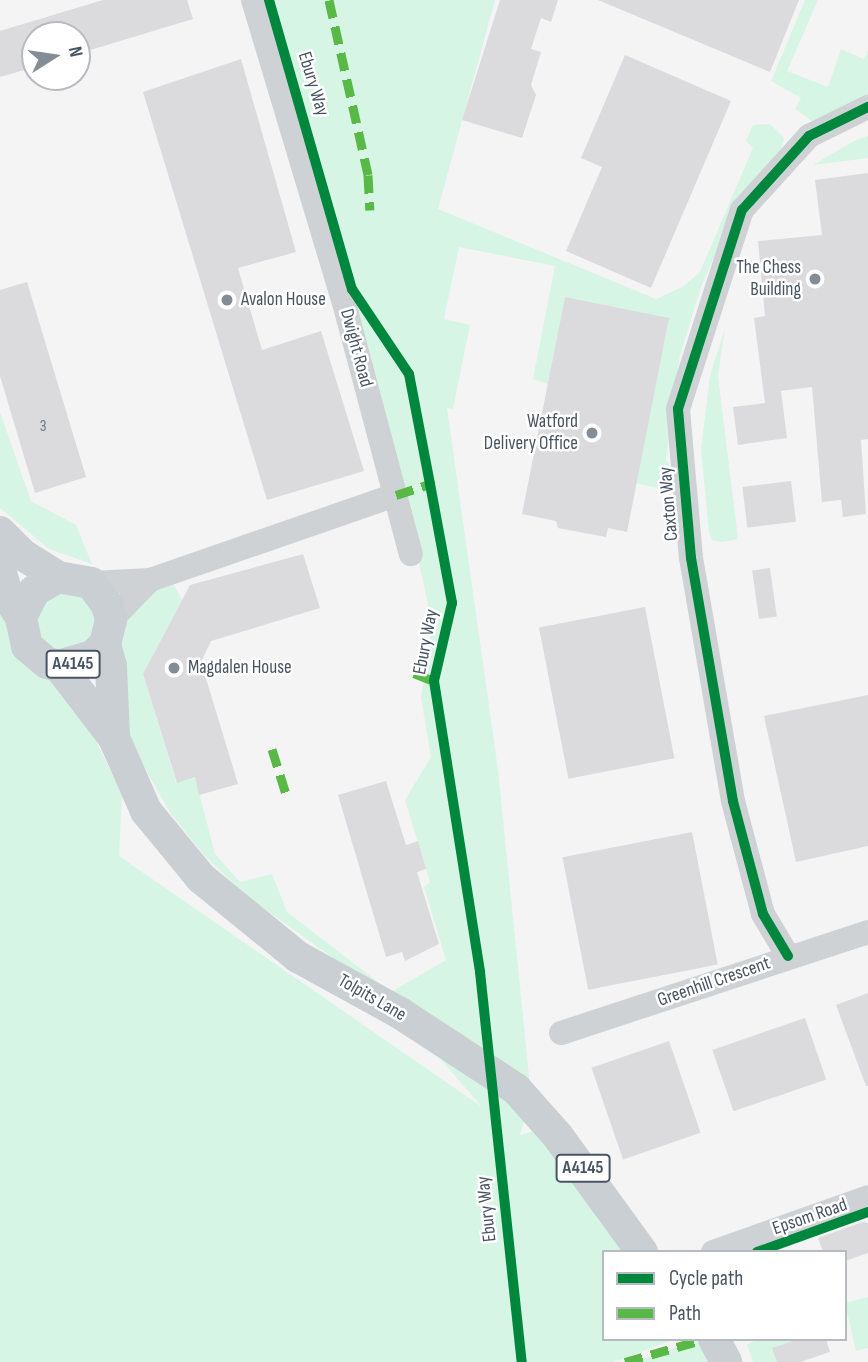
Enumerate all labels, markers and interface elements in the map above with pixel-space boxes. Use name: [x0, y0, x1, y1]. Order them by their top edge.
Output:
north arrow: [21, 21, 91, 91]
text: N: [63, 45, 87, 59]
street label: Ebury Way: [292, 49, 334, 119]
place label: The Chess Building: [736, 257, 801, 301]
marker: The Chess Building: [807, 271, 823, 287]
place label: Avalon House: [241, 289, 326, 311]
marker: Avalon House: [219, 292, 235, 308]
street label: Dwight Road: [335, 306, 377, 390]
place label: Watford Delivery Office: [484, 411, 578, 455]
house number: 3: [40, 417, 46, 437]
marker: Watford Delivery Office: [584, 425, 600, 441]
street label: Caxton Way: [654, 466, 684, 542]
street label: Ebury Way: [409, 607, 443, 677]
road number: A4145: [45, 650, 101, 678]
place label: Magdalen House: [188, 657, 292, 679]
marker: Magdalen House: [166, 660, 182, 676]
street label: Greenhill Crescent: [655, 952, 773, 1012]
street label: Tolpits Lane: [334, 969, 410, 1027]
road number: A4145: [555, 1154, 611, 1182]
street label: Ebury Way: [472, 1175, 502, 1243]
street label: Epsom Road: [770, 1194, 850, 1240]
legend: [602, 1250, 847, 1341]
text: Cycle path: [669, 1266, 743, 1291]
text: Path: [669, 1301, 701, 1326]

